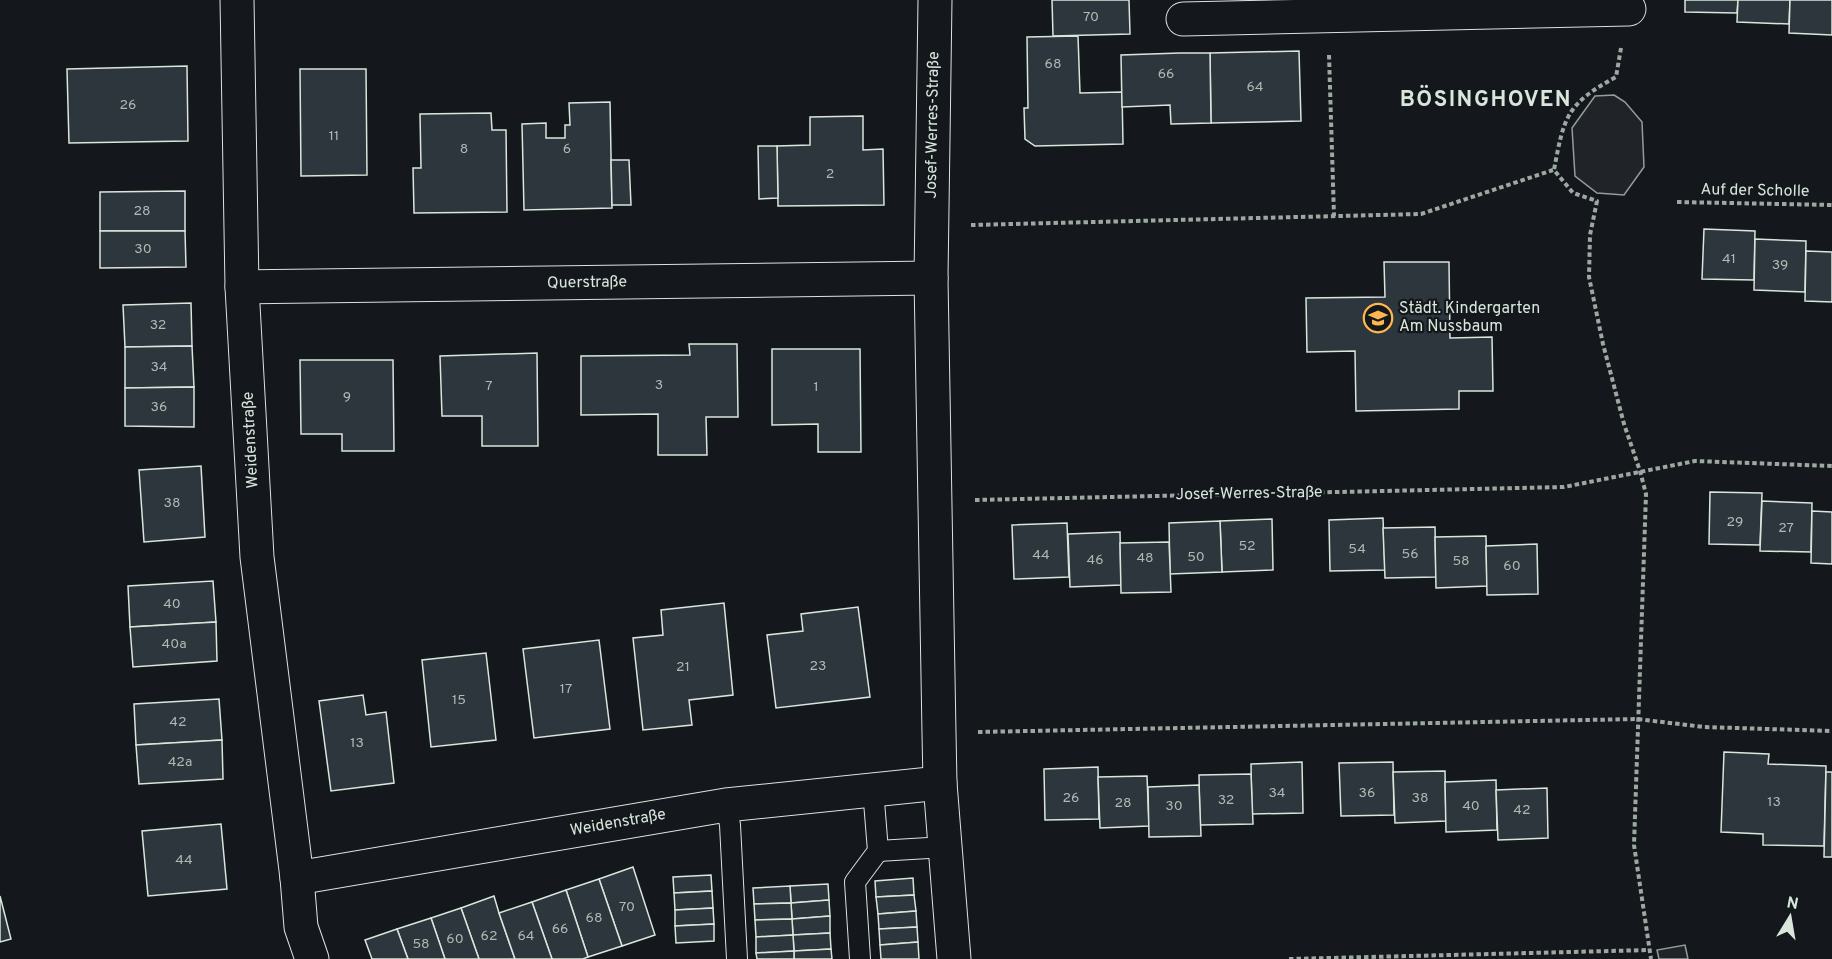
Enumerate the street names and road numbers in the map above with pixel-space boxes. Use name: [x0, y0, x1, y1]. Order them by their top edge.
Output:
street label: Josef-Werres-Straße: [922, 51, 944, 199]
street label: Auf der Scholle: [1700, 180, 1810, 202]
street label: Querstraße: [547, 272, 627, 294]
street label: Weidenstraße: [238, 391, 264, 489]
street label: Josef-Werres-Straße: [1175, 483, 1323, 505]
street label: Weidenstraße: [568, 805, 668, 841]

